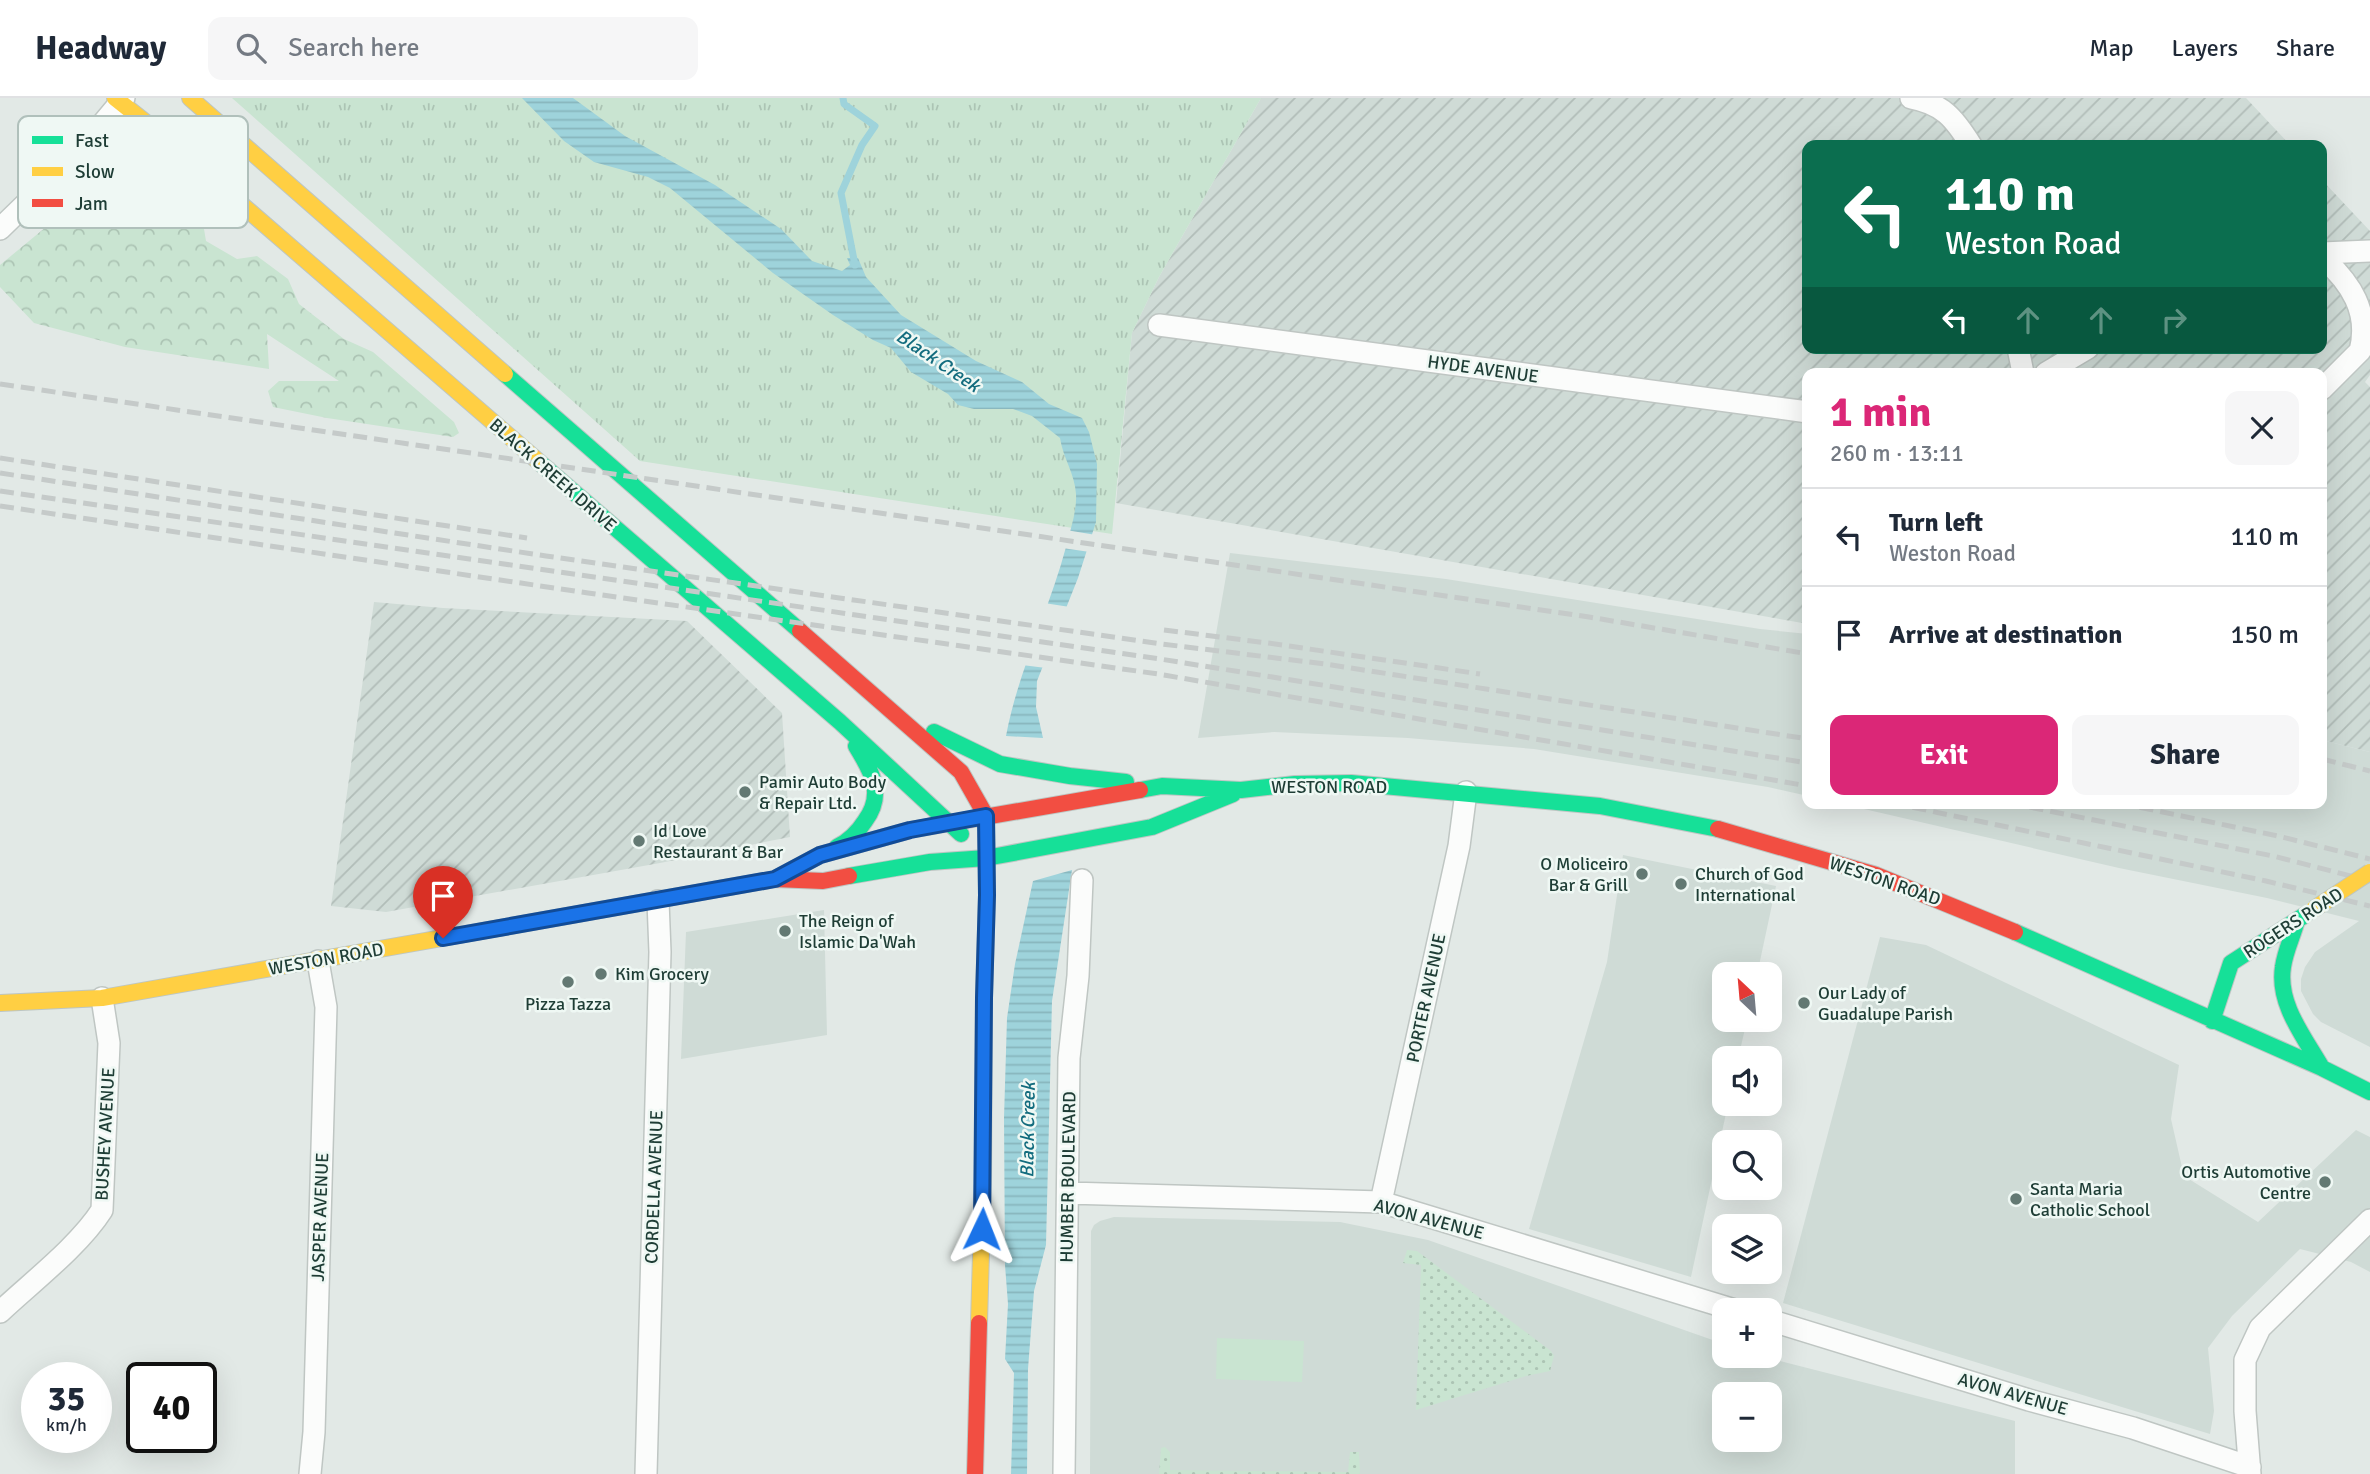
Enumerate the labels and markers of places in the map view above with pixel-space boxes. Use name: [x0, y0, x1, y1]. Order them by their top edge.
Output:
place label: Pamir Auto Body & Repair Ltd.: [759, 771, 887, 814]
marker: Pamir Auto Body & Repair Ltd.: [737, 784, 753, 800]
place label: Id Love Restaurant & Bar: [653, 820, 784, 863]
marker: Id Love Restaurant & Bar: [631, 833, 647, 849]
place label: O Moliceiro Bar & Grill: [1540, 853, 1628, 896]
place label: Church of God International: [1695, 863, 1804, 906]
pin: [413, 866, 473, 938]
marker: O Moliceiro Bar & Grill: [1634, 866, 1650, 882]
marker: Church of God International: [1673, 876, 1689, 892]
place label: The Reign of Islamic Da'Wah: [799, 910, 916, 953]
marker: The Reign of Islamic Da'Wah: [777, 923, 793, 939]
place label: Kim Grocery: [615, 963, 710, 985]
marker: Kim Grocery: [593, 966, 609, 982]
marker: Pizza Tazza: [560, 974, 576, 990]
place label: Our Lady of Guadalupe Parish: [1818, 982, 1953, 1025]
place label: Pizza Tazza: [525, 993, 611, 1015]
marker: Our Lady of Guadalupe Parish: [1796, 995, 1812, 1011]
place label: Ortis Automotive Centre: [2181, 1161, 2311, 1204]
marker: Ortis Automotive Centre: [2317, 1174, 2333, 1190]
place label: Santa Maria Catholic School: [2030, 1178, 2150, 1221]
marker: Santa Maria Catholic School: [2008, 1191, 2024, 1207]

